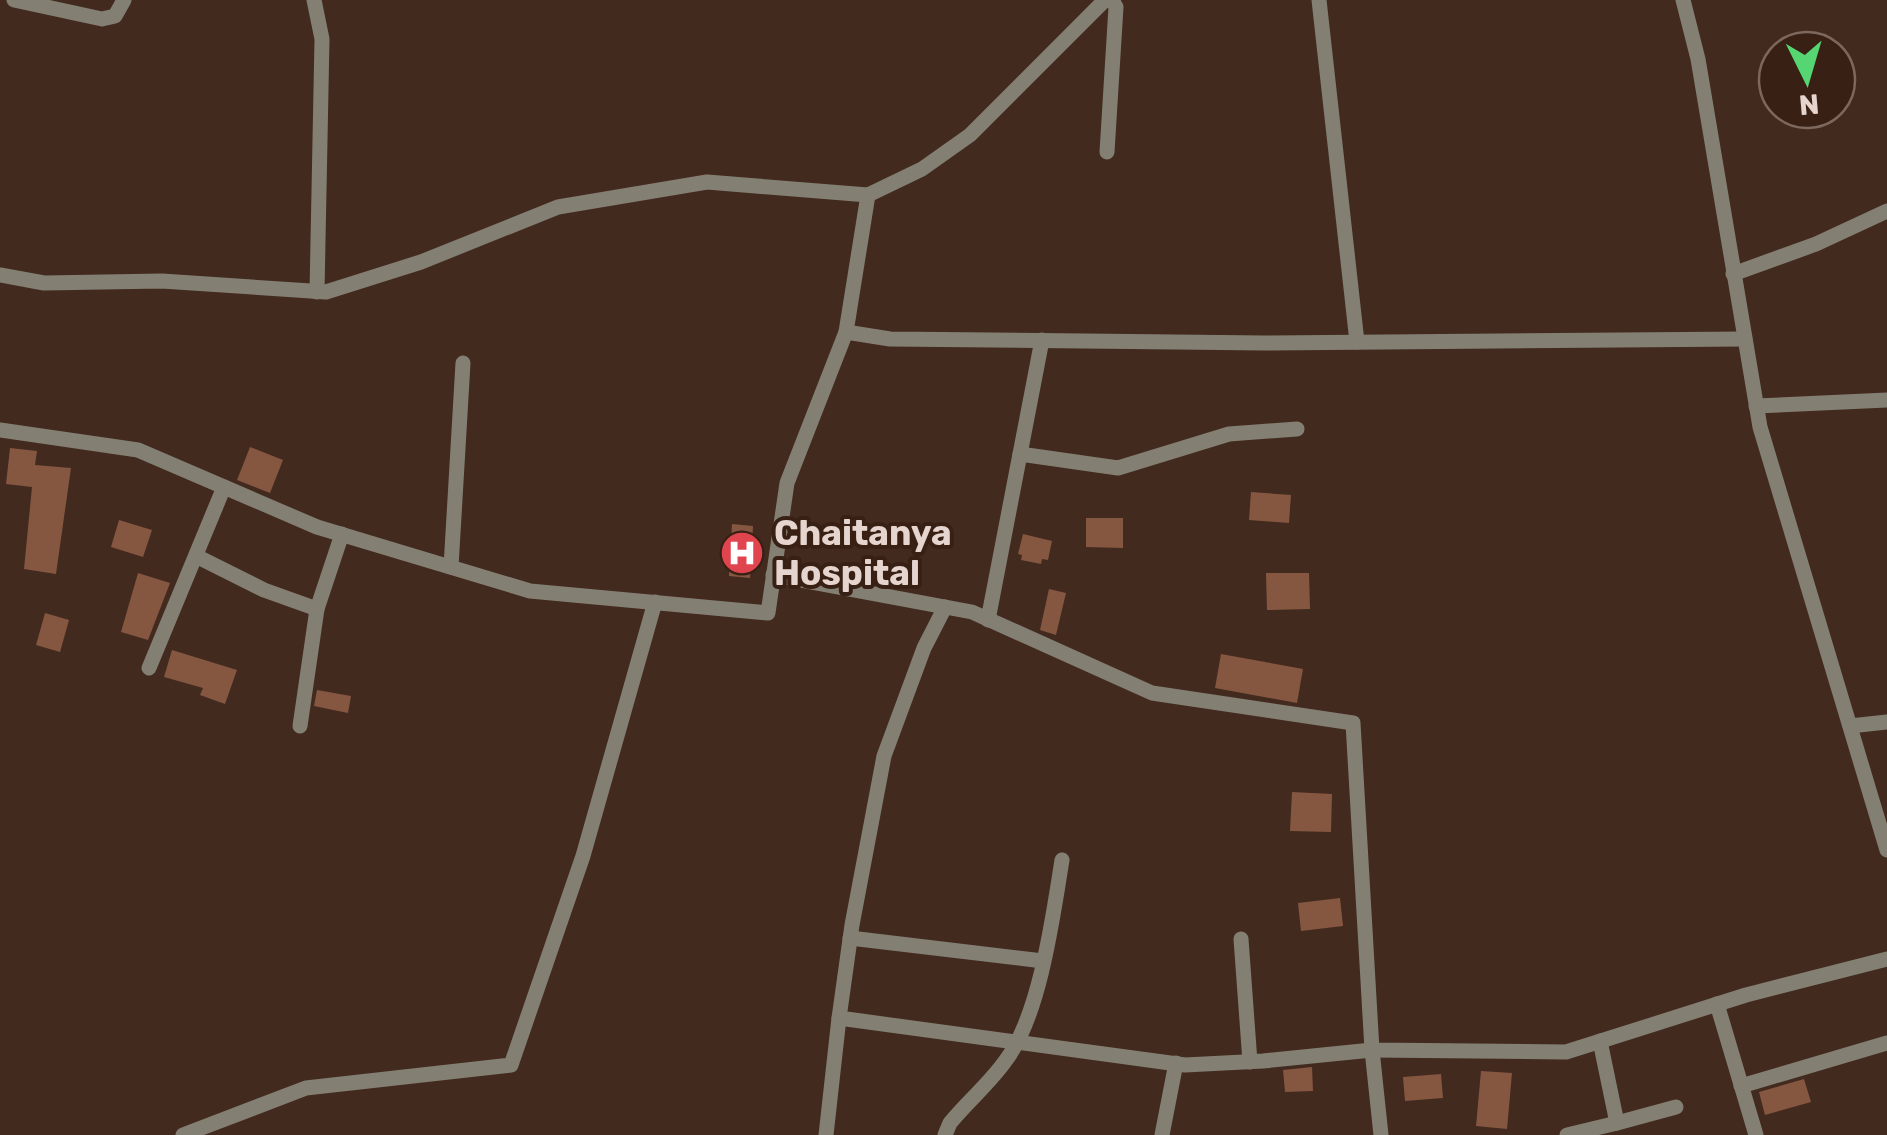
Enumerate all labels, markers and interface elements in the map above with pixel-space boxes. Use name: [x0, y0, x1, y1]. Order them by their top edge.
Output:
north arrow: [1757, 30, 1857, 130]
text: N: [1798, 87, 1821, 122]
place label: Chaitanya Hospital: [774, 512, 952, 594]
hospital icon: Chaitanya Hospital: [719, 530, 765, 576]

